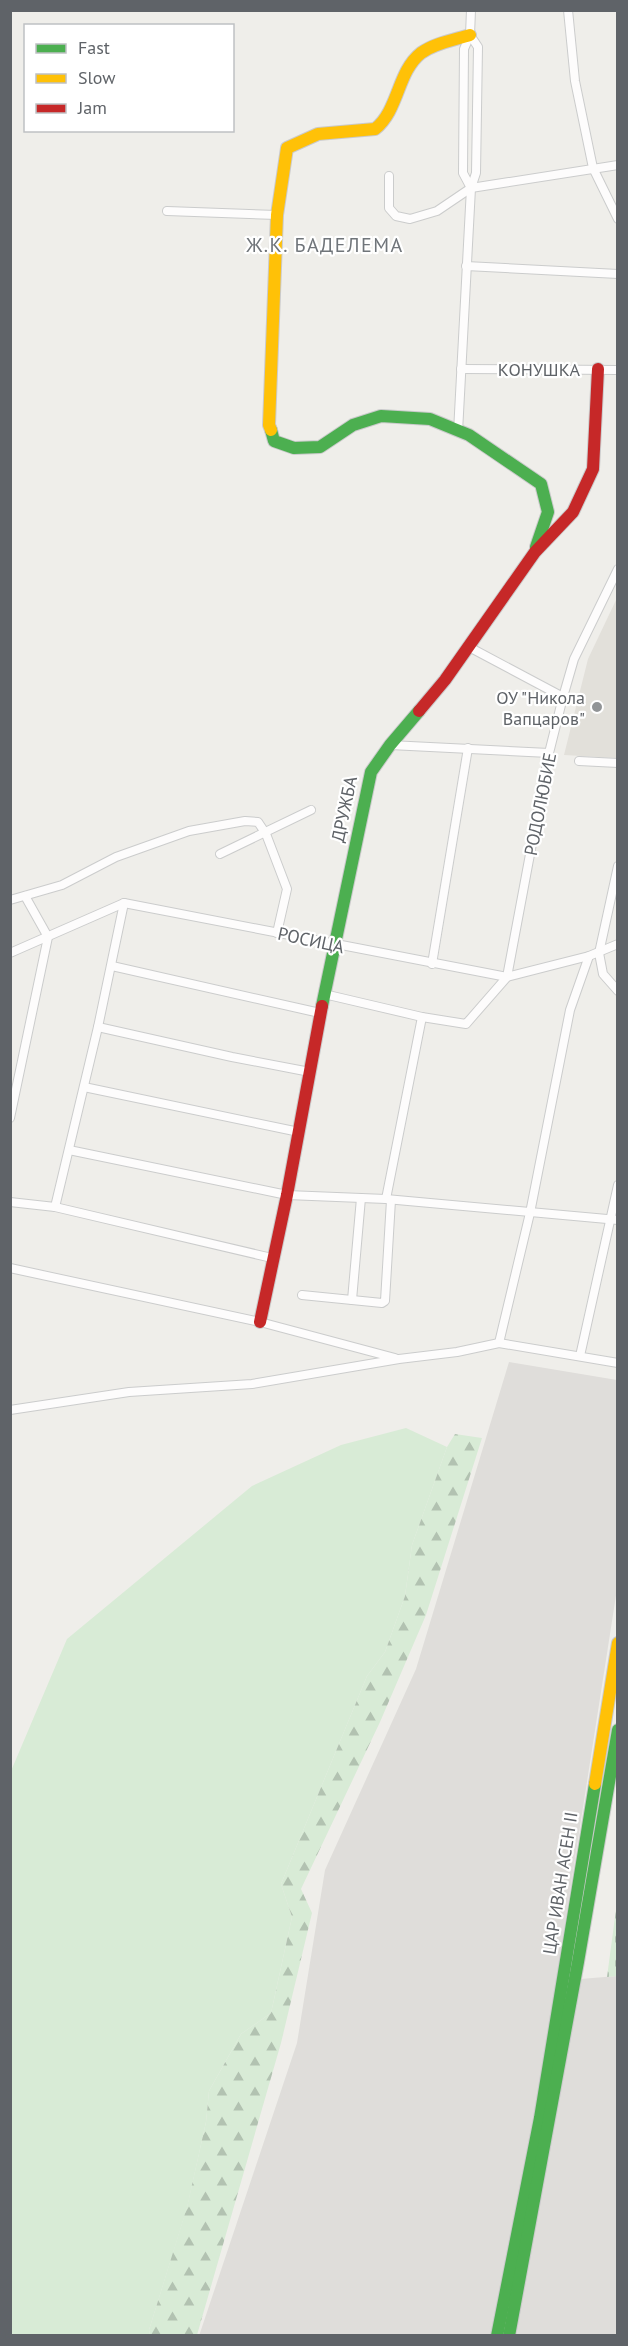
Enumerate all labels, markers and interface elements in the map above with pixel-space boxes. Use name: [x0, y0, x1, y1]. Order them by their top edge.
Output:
legend: [24, 24, 234, 132]
text: Fast: [78, 36, 110, 59]
text: Slow: [78, 66, 116, 89]
text: Jam: [77, 96, 107, 119]
district label: Ж.К. БАДЕЛЕМА: [245, 232, 404, 258]
street label: КОНУШКА: [498, 358, 581, 381]
place label: ОУ "Никола Вапцаров": [496, 686, 585, 730]
marker: ОУ "Никола Вапцаров": [590, 700, 604, 714]
street label: РОДОЛЮБИЕ: [519, 751, 561, 857]
street label: ДРУЖБА: [326, 774, 362, 844]
street label: РОСИЦА: [276, 922, 347, 958]
street label: ЦАР ИВАН АСЕН II: [537, 1810, 583, 1956]

